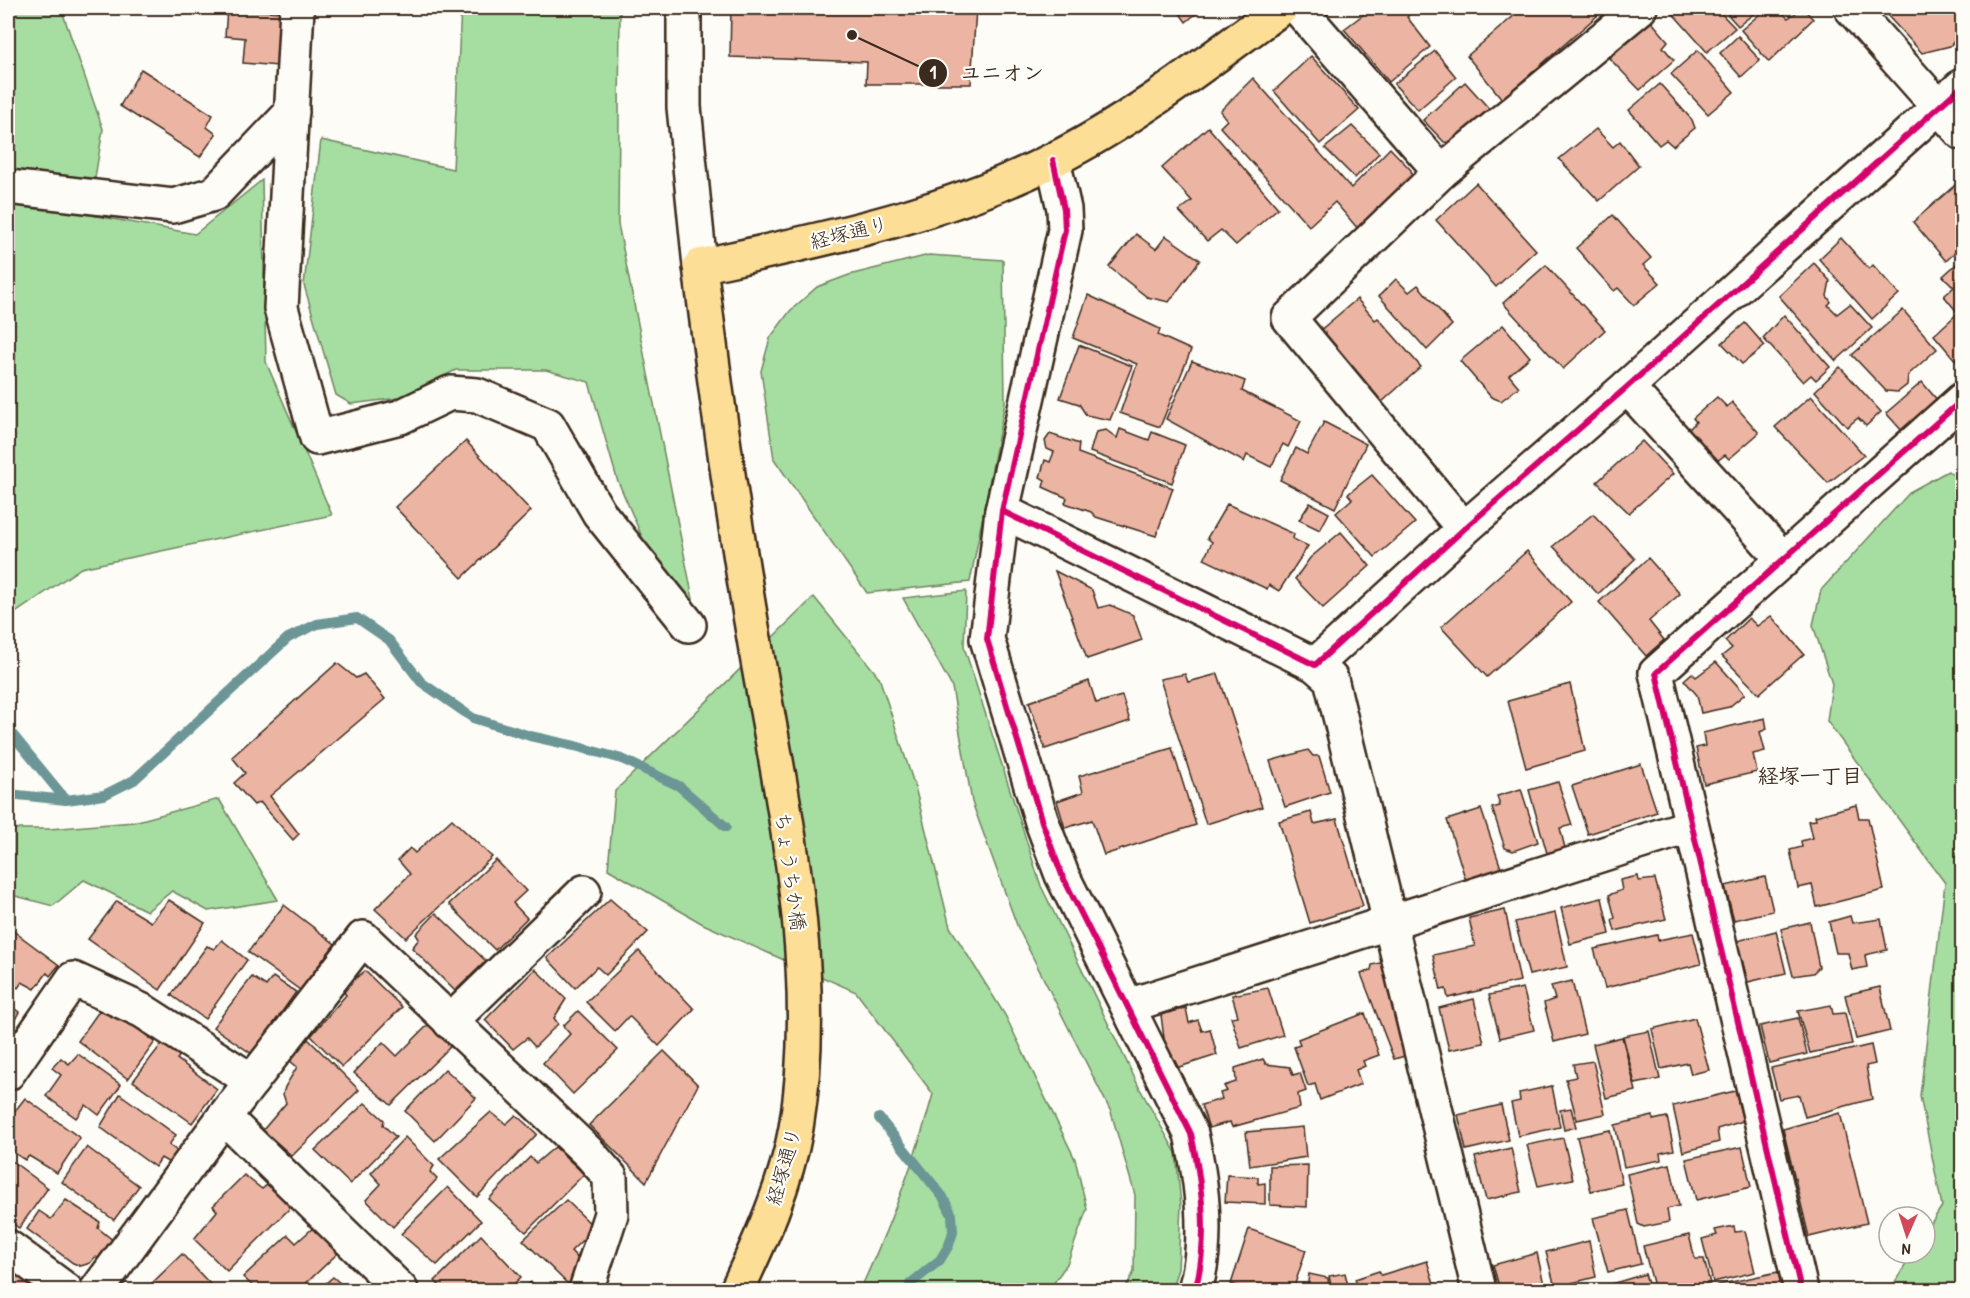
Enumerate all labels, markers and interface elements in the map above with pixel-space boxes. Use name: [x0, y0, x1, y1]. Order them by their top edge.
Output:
callout: ユニオン: [918, 53, 1056, 92]
text: ユニオン: [960, 58, 1044, 87]
text: 1: [930, 60, 937, 85]
street label: 経塚通り: [807, 209, 891, 255]
district label: 経塚一丁目: [1758, 761, 1863, 790]
street label: ちょうちか橋: [769, 810, 813, 932]
street label: 経塚通り: [759, 1124, 807, 1208]
north arrow: [1877, 1205, 1937, 1265]
text: N: [1901, 1239, 1911, 1261]

